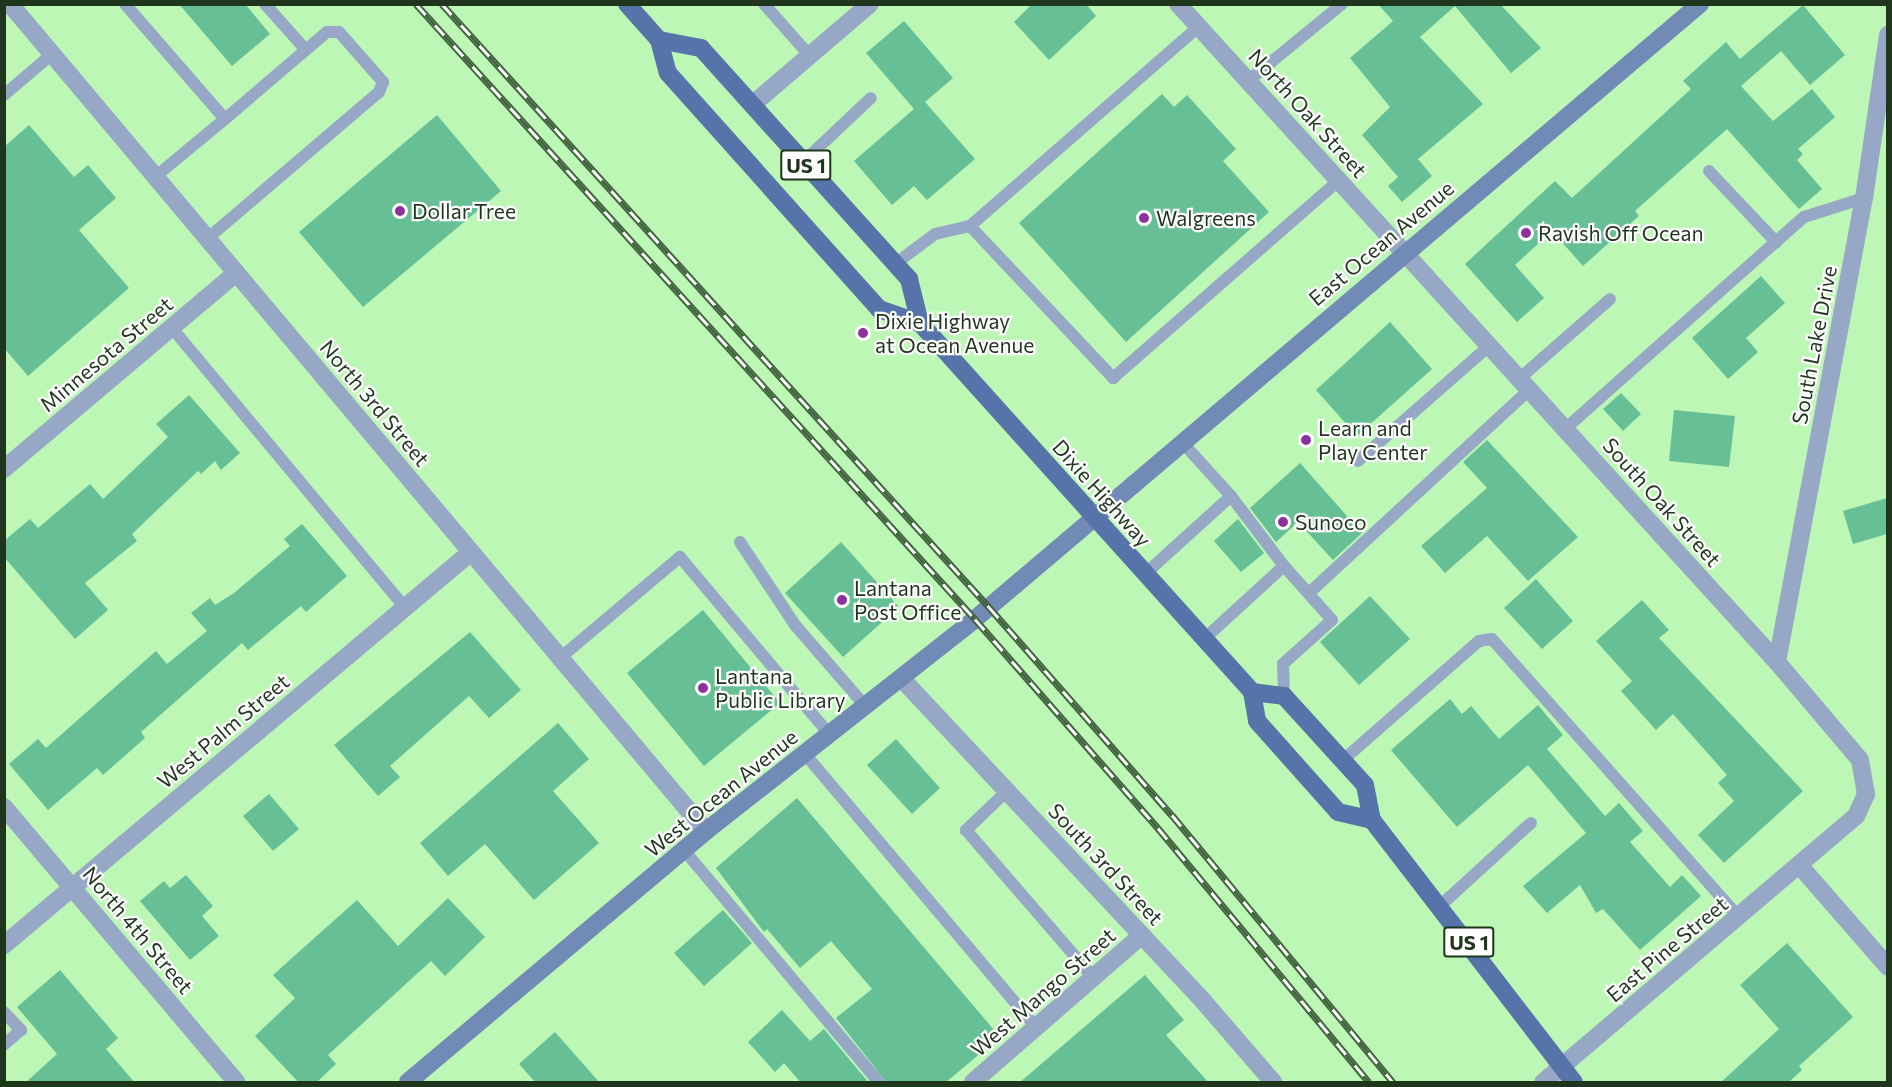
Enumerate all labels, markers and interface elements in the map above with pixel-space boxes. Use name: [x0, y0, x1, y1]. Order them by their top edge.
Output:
street label: North Oak Street: [1244, 44, 1372, 182]
road number: US 1: [779, 148, 833, 182]
street label: East Ocean Avenue: [1303, 175, 1459, 311]
place label: Dollar Tree: [412, 198, 516, 224]
marker: Dollar Tree: [393, 204, 407, 218]
place label: Walgreens: [1156, 205, 1256, 231]
marker: Walgreens: [1137, 211, 1151, 225]
place label: Ravish Off Ocean: [1538, 220, 1703, 246]
marker: Ravish Off Ocean: [1519, 226, 1533, 240]
street label: South Lake Drive: [1786, 264, 1842, 426]
street label: Minnesota Street: [34, 291, 178, 417]
place label: Dixie Highway at Ocean Avenue: [875, 308, 1034, 358]
marker: Dixie Highway at Ocean Avenue: [856, 326, 870, 340]
street label: North 3rd Street: [315, 335, 435, 471]
place label: Learn and Play Center: [1318, 415, 1428, 465]
marker: Learn and Play Center: [1299, 433, 1313, 447]
street label: South Oak Street: [1598, 433, 1726, 571]
street label: Dixie Highway: [1047, 434, 1157, 552]
place label: Sunoco: [1295, 509, 1367, 535]
marker: Sunoco: [1276, 515, 1290, 529]
place label: Lantana Post Office: [854, 575, 961, 625]
marker: Lantana Post Office: [835, 593, 849, 607]
place label: Lantana Public Library: [715, 663, 846, 713]
street label: West Palm Street: [152, 669, 294, 793]
marker: Lantana Public Library: [696, 681, 710, 695]
street label: West Ocean Avenue: [640, 724, 802, 862]
street label: South 3rd Street: [1043, 798, 1169, 930]
street label: North 4th Street: [78, 861, 198, 999]
street label: East Pine Street: [1601, 891, 1733, 1007]
street label: West Mango Street: [966, 922, 1120, 1062]
road number: US 1: [1442, 925, 1496, 959]

